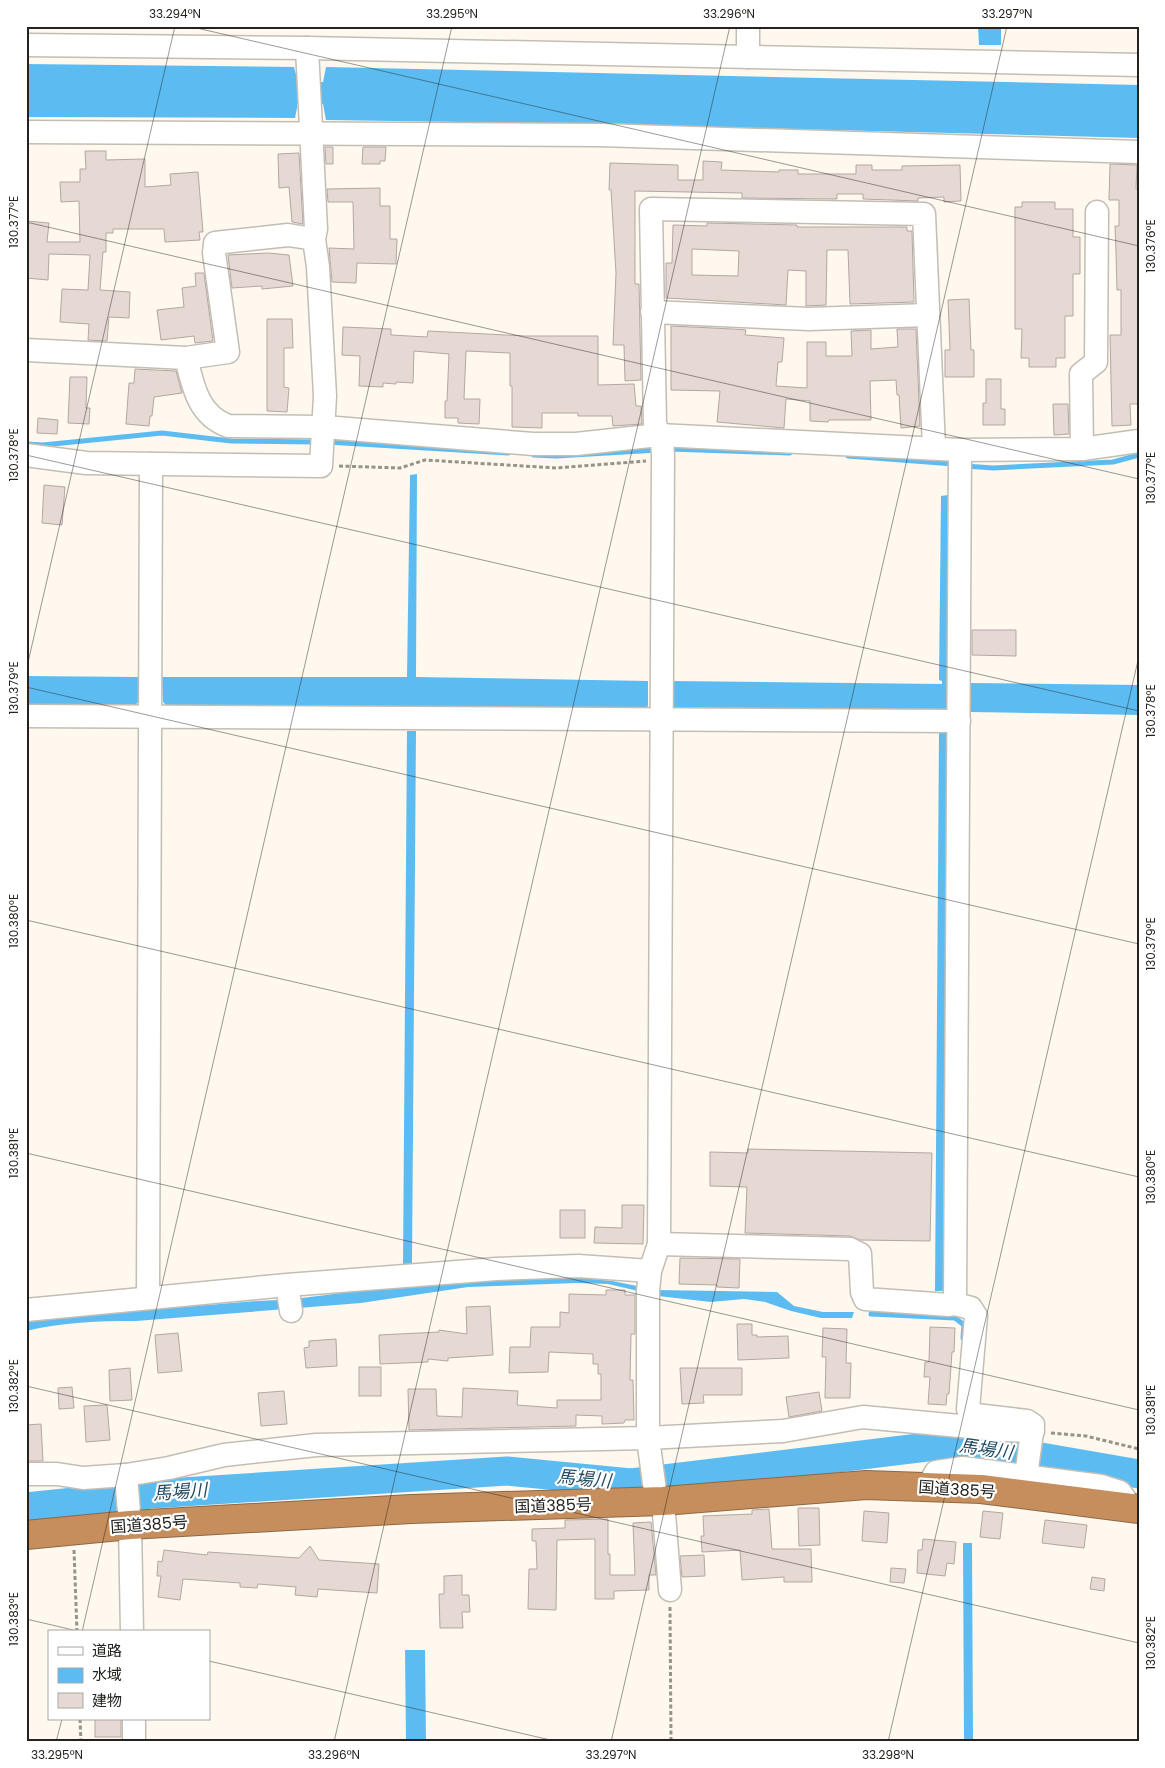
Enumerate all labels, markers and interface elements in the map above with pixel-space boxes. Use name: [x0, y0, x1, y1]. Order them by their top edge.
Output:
text: 33.294°N: [149, 5, 201, 22]
text: 33.295°N: [426, 5, 478, 22]
text: 33.296°N: [703, 5, 755, 22]
text: 33.297°N: [981, 5, 1033, 22]
text: 130.377°E: [5, 196, 22, 248]
text: 130.376°E: [1142, 219, 1159, 273]
text: 130.378°E: [5, 428, 22, 482]
text: 130.377°E: [1142, 452, 1159, 504]
text: 130.379°E: [5, 661, 22, 715]
text: 130.378°E: [1142, 684, 1159, 738]
text: 130.380°E: [5, 894, 22, 948]
text: 130.379°E: [1142, 917, 1159, 971]
text: 130.381°E: [5, 1128, 22, 1178]
text: 130.380°E: [1142, 1150, 1159, 1204]
text: 130.382°E: [5, 1359, 22, 1413]
text: 130.381°E: [1142, 1385, 1159, 1435]
water label: 馬場川: [958, 1432, 1017, 1465]
water label: 馬場川: [556, 1464, 614, 1493]
street label: 国道385号: [917, 1475, 996, 1504]
water label: 馬場川: [152, 1477, 210, 1506]
street label: 国道385号: [514, 1493, 592, 1518]
street label: 国道385号: [110, 1510, 189, 1539]
text: 130.383°E: [5, 1592, 22, 1646]
text: 130.382°E: [1142, 1616, 1159, 1670]
legend: [48, 1630, 210, 1720]
text: 道路: [92, 1640, 122, 1661]
text: 水域: [92, 1664, 122, 1685]
text: 建物: [92, 1690, 122, 1711]
text: 33.295°N: [31, 1746, 83, 1763]
text: 33.296°N: [308, 1746, 360, 1763]
text: 33.297°N: [585, 1746, 637, 1763]
text: 33.298°N: [862, 1746, 914, 1763]

